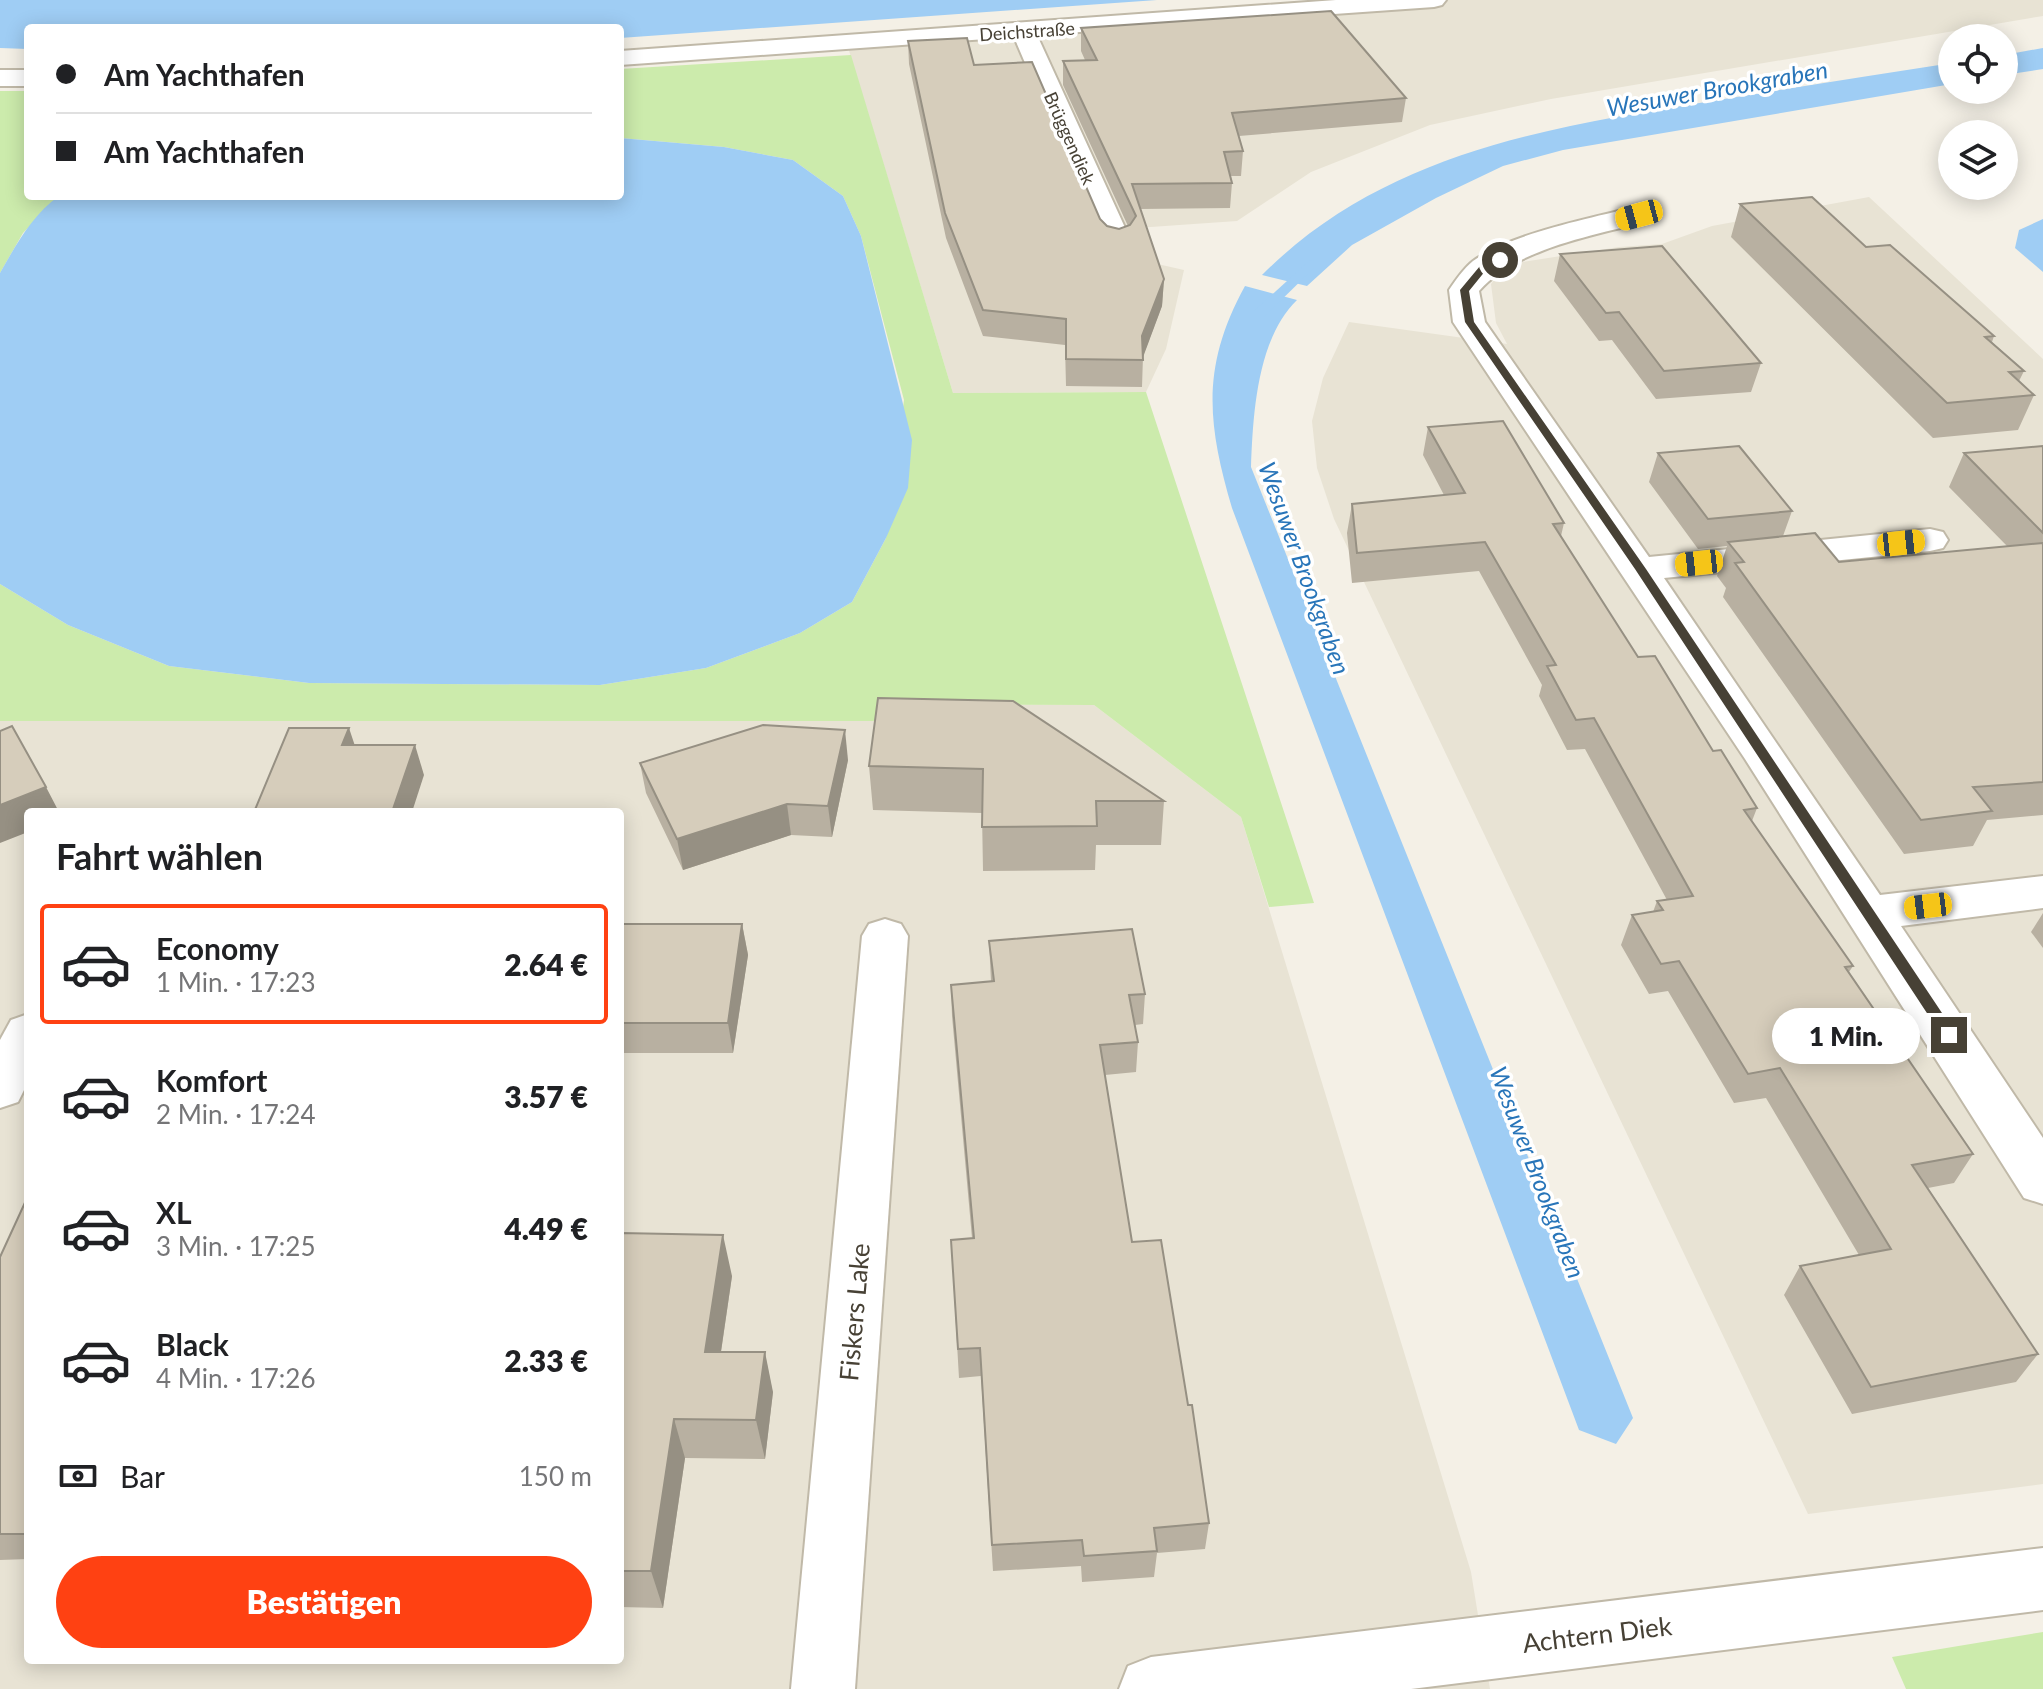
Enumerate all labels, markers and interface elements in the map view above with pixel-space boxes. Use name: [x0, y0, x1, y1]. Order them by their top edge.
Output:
street label: Deichstraße: [979, 17, 1075, 45]
map controls: [1938, 24, 2018, 200]
button: locate: [1938, 24, 2018, 104]
water label: Wesuwer Brookgraben: [1604, 54, 1830, 122]
text: Am Yachthafen: [104, 56, 305, 92]
street label: Brüggendiek: [1040, 88, 1101, 189]
button: layers: [1938, 120, 2018, 200]
text: Am Yachthafen: [104, 133, 305, 169]
car: [1613, 197, 1665, 233]
route start: [1482, 242, 1518, 278]
water label: Wesuwer Brookgraben: [1253, 458, 1357, 678]
car: [1876, 529, 1926, 557]
car: [1674, 549, 1724, 577]
text: Fahrt wählen: [56, 834, 263, 878]
car: [1903, 891, 1953, 921]
icon: car: [60, 928, 132, 1000]
text: Economy: [156, 930, 279, 966]
text: 2.64 €: [504, 946, 588, 982]
text: 1 Min. · 17:23: [156, 966, 315, 998]
callout: 1 Min.: [1773, 1007, 1921, 1063]
route end: [1931, 1017, 1967, 1053]
text: 1 Min.: [1809, 1020, 1883, 1052]
icon: car: [60, 1060, 132, 1132]
text: Komfort: [156, 1062, 267, 1098]
water label: Wesuwer Brookgraben: [1484, 1062, 1592, 1282]
text: 3.57 €: [504, 1078, 588, 1114]
text: 2 Min. · 17:24: [156, 1098, 315, 1130]
icon: car: [60, 1192, 132, 1264]
text: XL: [156, 1194, 192, 1230]
text: 4.49 €: [504, 1210, 588, 1246]
text: 3 Min. · 17:25: [156, 1230, 315, 1262]
street label: Fiskers Lake: [832, 1242, 876, 1382]
icon: car: [60, 1324, 132, 1396]
text: Black: [156, 1326, 229, 1362]
text: 2.33 €: [504, 1342, 588, 1378]
text: 4 Min. · 17:26: [156, 1362, 315, 1394]
icon: cash: [56, 1454, 100, 1498]
text: Bar: [120, 1458, 165, 1494]
text: 150 m: [519, 1460, 592, 1492]
button: Bestätigen: [56, 1556, 592, 1648]
street label: Achtern Diek: [1520, 1609, 1674, 1659]

